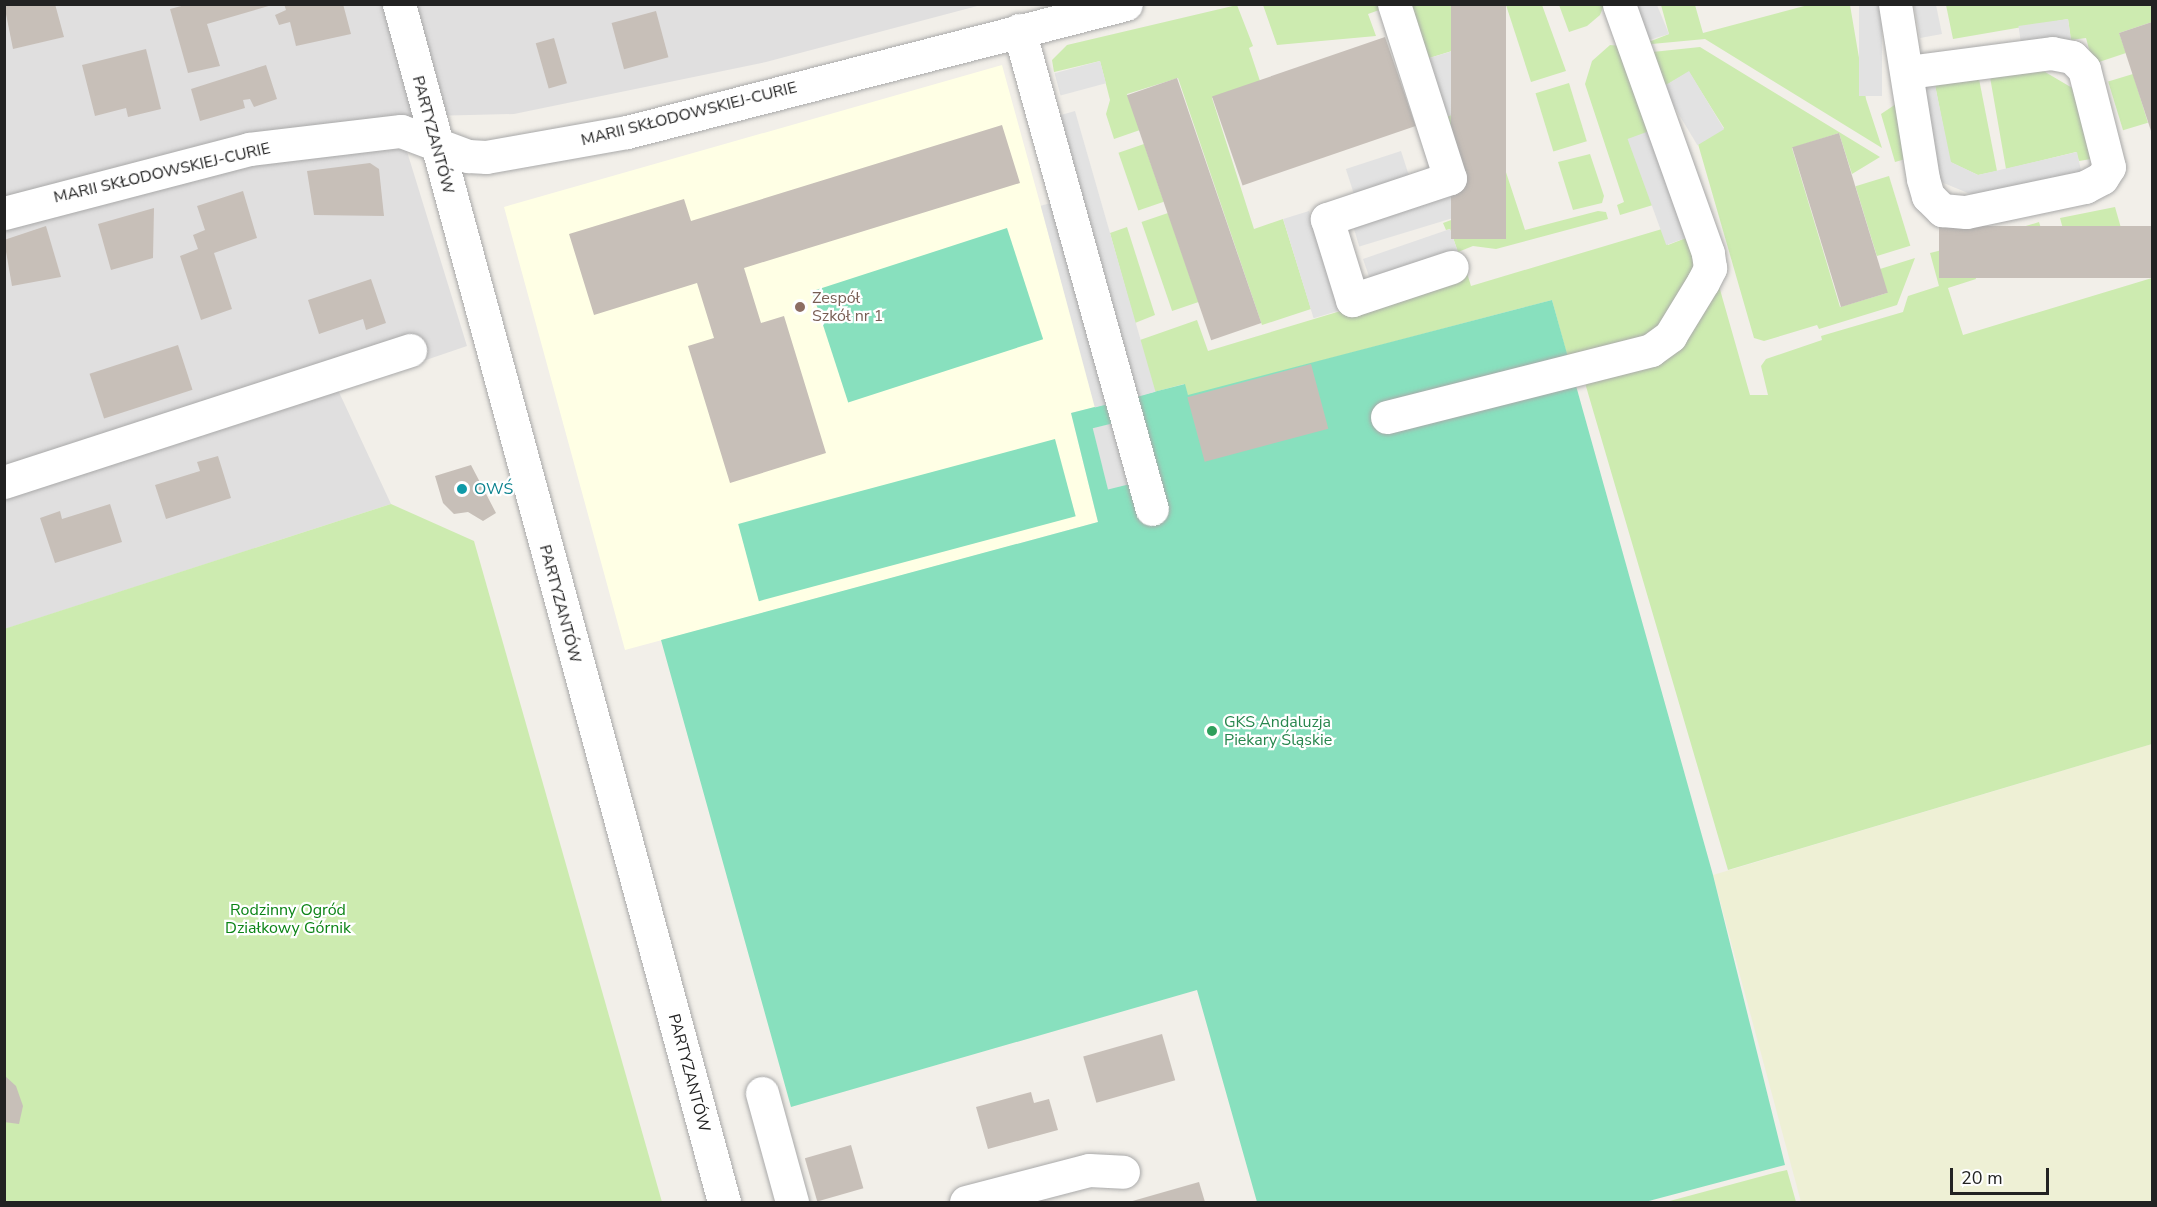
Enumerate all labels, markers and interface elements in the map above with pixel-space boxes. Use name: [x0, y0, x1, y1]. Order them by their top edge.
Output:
street label: PARTYZANTÓW: [408, 74, 458, 196]
street label: MARII SKŁODOWSKIEJ-CURIE: [579, 78, 799, 150]
street label: MARII SKŁODOWSKIEJ-CURIE: [52, 139, 272, 207]
place label: Zespół Szkół nr 1: [812, 288, 883, 326]
marker: Zespół Szkół nr 1: [793, 300, 807, 314]
place label: OWŚ: [474, 479, 513, 499]
marker: OWŚ: [455, 482, 469, 496]
street label: PARTYZANTÓW: [535, 543, 585, 665]
place label: GKS Andaluzja Piekary Śląskie: [1224, 712, 1332, 750]
marker: GKS Andaluzja Piekary Śląskie: [1205, 724, 1219, 738]
park label: Rodzinny Ogród Działkowy Górnik: [225, 900, 351, 938]
street label: PARTYZANTÓW: [664, 1012, 714, 1134]
scale bar: [1953, 1156, 2052, 1194]
text: 20 m: [1961, 1166, 2003, 1190]

